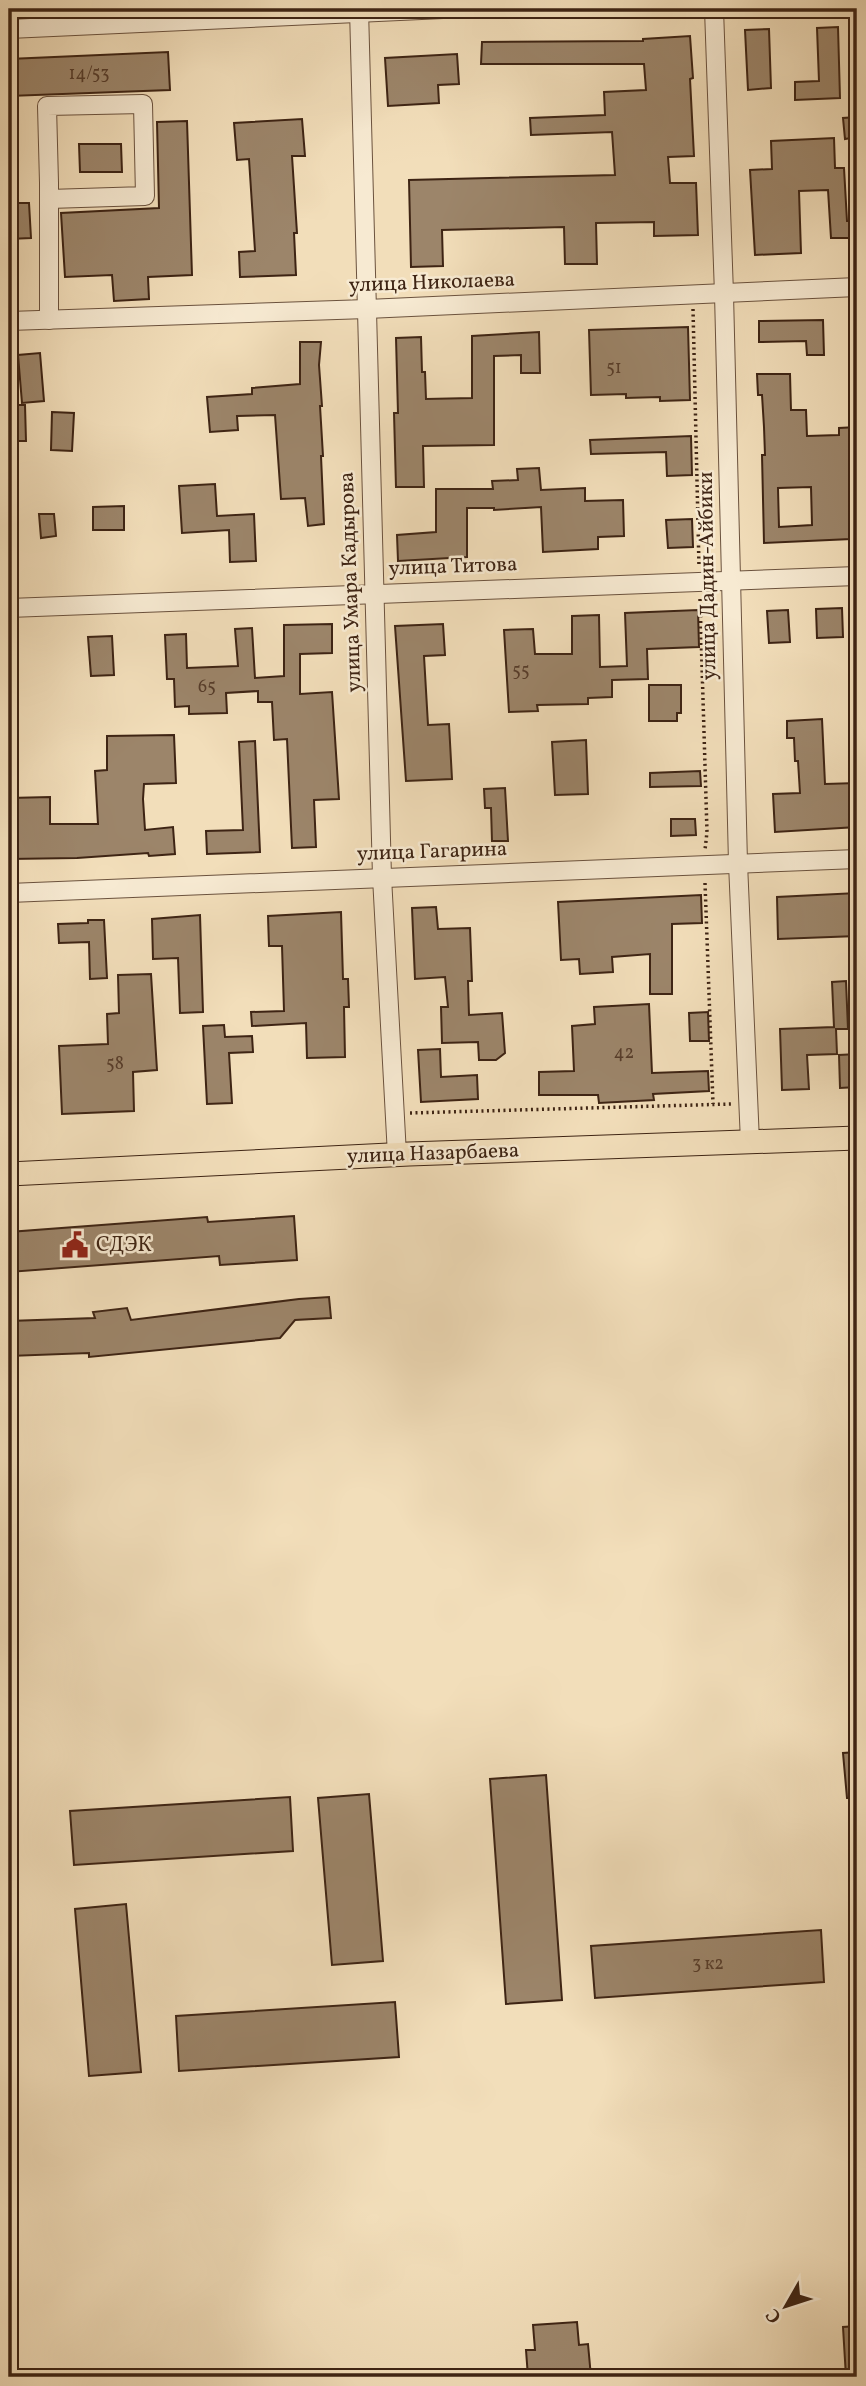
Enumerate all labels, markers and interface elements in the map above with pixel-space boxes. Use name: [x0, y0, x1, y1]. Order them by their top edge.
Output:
house number: 14/53: [68, 62, 110, 87]
street label: улица Николаева: [348, 266, 516, 300]
house number: 51: [606, 356, 622, 381]
street label: улица Умара Кадырова: [333, 471, 369, 693]
street label: улица Дадин-Айбики: [692, 471, 724, 681]
street label: улица Титова: [388, 550, 518, 584]
house number: 55: [512, 659, 530, 684]
house number: 65: [198, 675, 216, 700]
street label: улица Гагарина: [356, 835, 508, 869]
house number: 42: [614, 1041, 634, 1066]
house number: 58: [106, 1052, 124, 1077]
street label: улица Назарбаева: [346, 1136, 520, 1172]
public building icon: СДЭК: [60, 1230, 90, 1260]
place label: СДЭК: [96, 1231, 152, 1260]
house number: 3 к2: [692, 1952, 724, 1977]
north arrow: [750, 2270, 820, 2340]
text: С: [760, 2303, 788, 2328]

